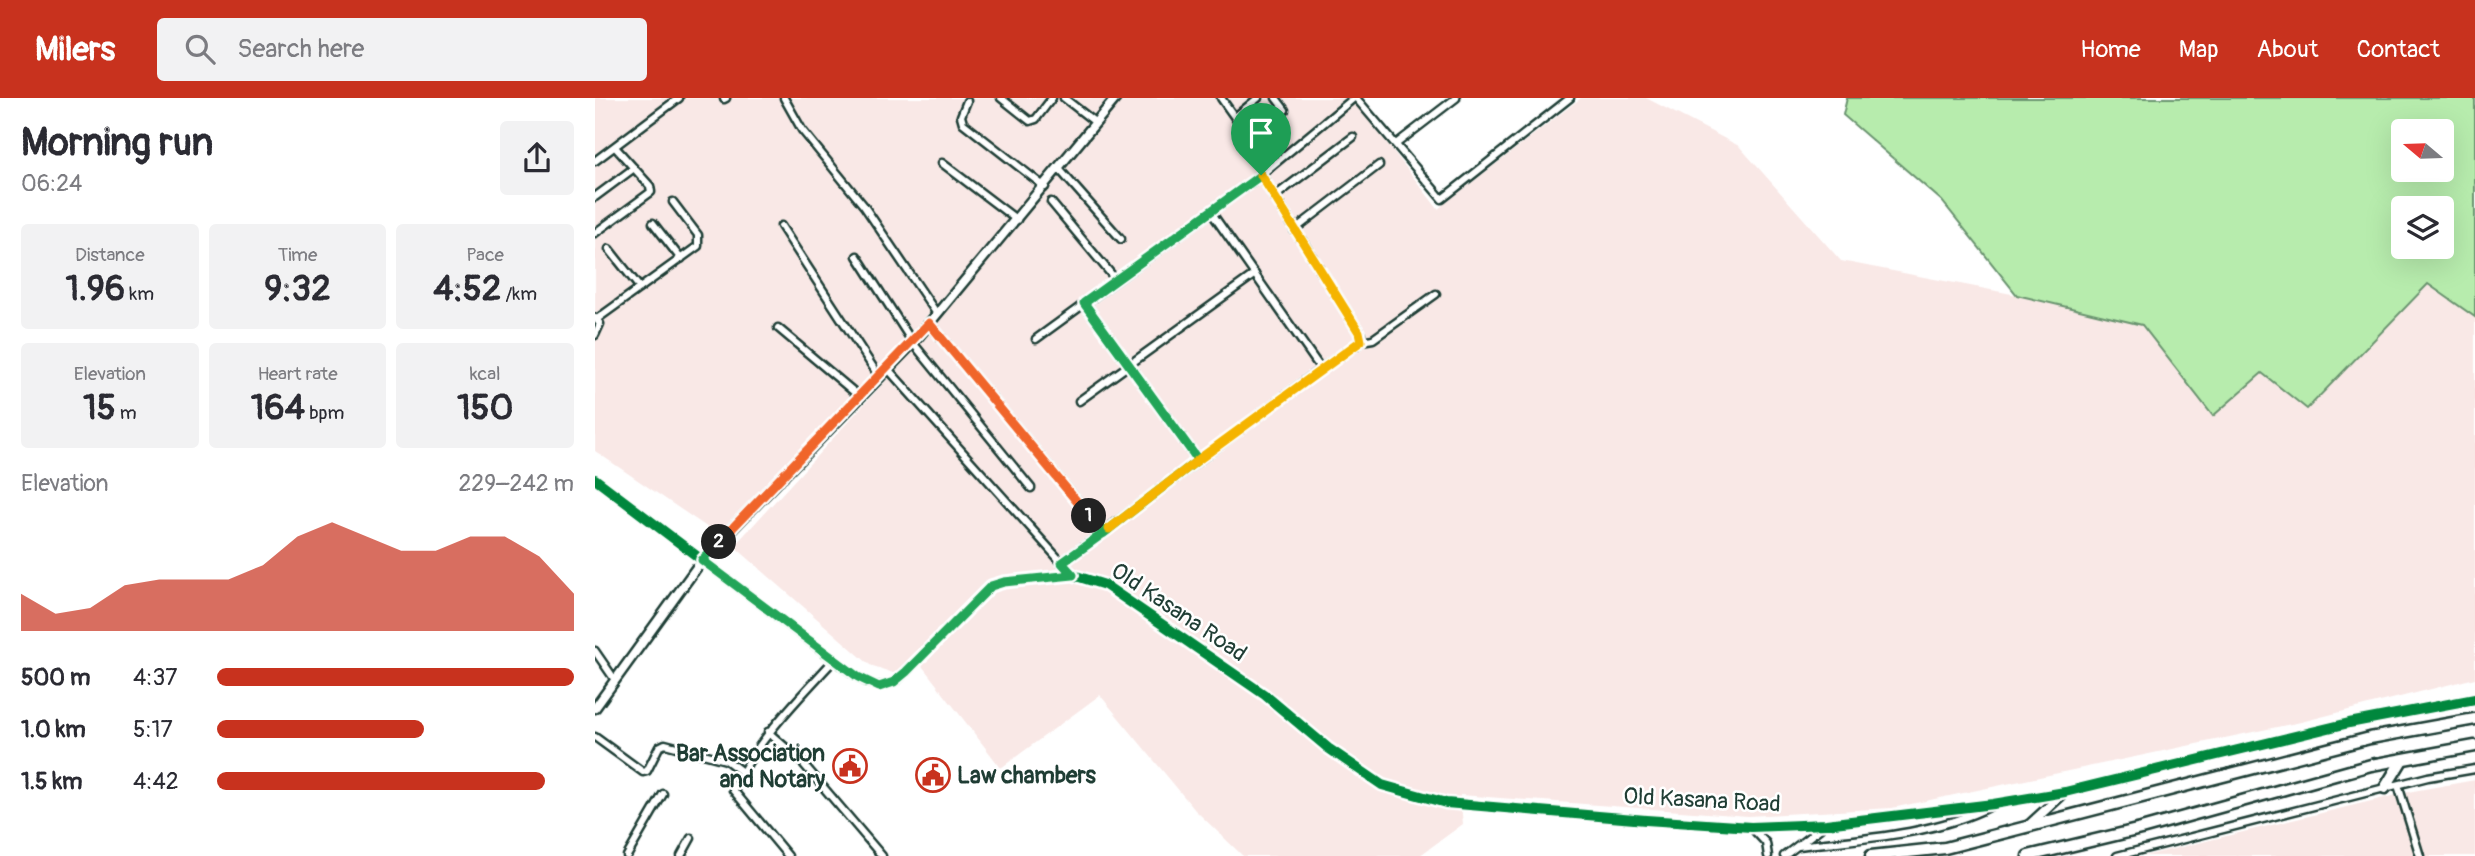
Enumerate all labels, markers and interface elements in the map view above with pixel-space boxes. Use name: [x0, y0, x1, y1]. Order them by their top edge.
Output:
search box: [157, 18, 647, 81]
text: Milers: [35, 29, 115, 70]
icon: search: [181, 30, 219, 68]
text: Search here: [237, 33, 364, 65]
text: Home: [2080, 35, 2141, 64]
text: Map: [2179, 35, 2219, 64]
text: About: [2257, 35, 2319, 64]
text: Contact: [2357, 35, 2440, 64]
pin: [1231, 103, 1291, 175]
icon: arrive: [1242, 114, 1280, 152]
text: Morning run: [21, 119, 213, 167]
north arrow: [2391, 119, 2453, 182]
map controls: [2391, 119, 2454, 259]
button: share: [500, 121, 574, 195]
text: 06:24: [21, 169, 82, 198]
button: layers: [2391, 196, 2454, 259]
text: Distance: [75, 243, 145, 267]
text: Time: [278, 243, 317, 267]
text: Pace: [466, 243, 504, 267]
text: 1.96: [65, 267, 125, 311]
text: 9:32: [264, 267, 331, 311]
text: 4:52: [433, 267, 501, 311]
text: km: [125, 282, 154, 306]
text: /km: [501, 282, 537, 306]
text: Elevation: [74, 362, 146, 386]
text: Heart rate: [257, 362, 338, 386]
text: kcal: [470, 362, 501, 386]
text: 15: [83, 386, 116, 430]
text: 164: [251, 386, 305, 430]
text: 150: [457, 386, 513, 430]
text: m: [116, 401, 137, 425]
text: bpm: [305, 401, 344, 425]
text: Elevation: [21, 469, 109, 498]
text: 229–242 m: [458, 469, 574, 498]
pin: 1: [1071, 498, 1107, 534]
text: 1: [1085, 503, 1092, 527]
pin: 2: [701, 524, 737, 560]
text: 2: [713, 529, 724, 553]
street label: Old Kasana Road: [1106, 556, 1252, 668]
text: 500 m: [21, 663, 90, 692]
text: 4:37: [133, 663, 177, 692]
text: 1.0 km: [21, 715, 86, 744]
text: 5:17: [133, 715, 173, 744]
place label: Bar Association and Notary: [676, 739, 825, 794]
public building icon: Bar Association and Notary: [831, 747, 869, 785]
public building icon: Law chambers: [914, 756, 952, 794]
place label: Law chambers: [957, 761, 1097, 790]
text: 1.5 km: [21, 767, 83, 796]
text: 4:42: [133, 767, 179, 796]
street label: Old Kasana Road: [1623, 781, 1781, 819]

